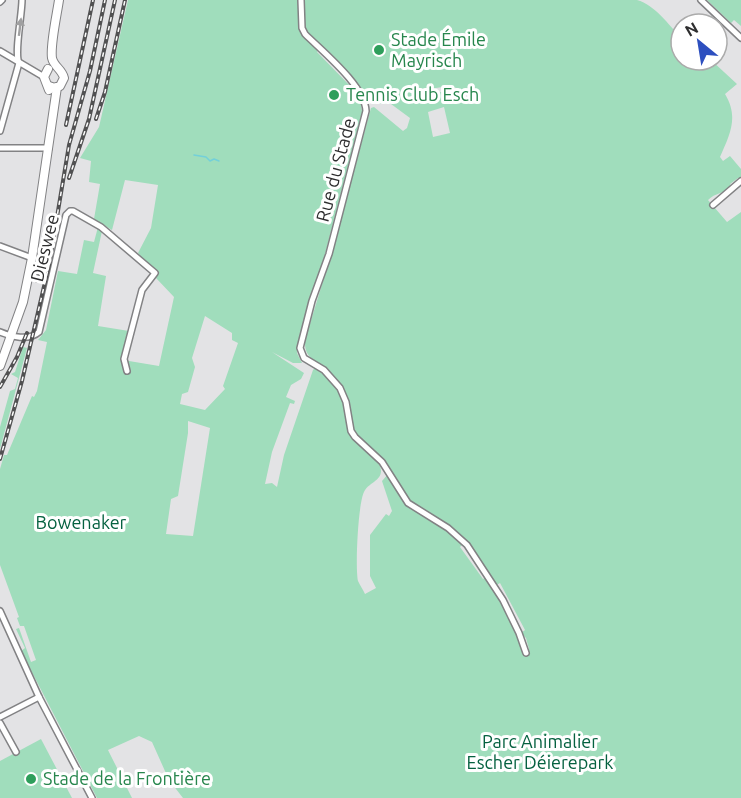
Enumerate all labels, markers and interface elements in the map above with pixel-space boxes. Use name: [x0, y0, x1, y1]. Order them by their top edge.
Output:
north arrow: [669, 12, 729, 72]
one-way arrow: [16, 17, 25, 36]
text: N: [682, 18, 701, 40]
place label: Stade Émile Mayrisch: [391, 28, 486, 70]
marker: Stade Émile Mayrisch: [372, 43, 386, 57]
place label: Tennis Club Esch: [346, 84, 479, 104]
marker: Tennis Club Esch: [327, 88, 341, 102]
street label: Rue du Stade: [312, 116, 358, 224]
street label: Dieswee: [26, 212, 62, 283]
park label: Bowenaker: [36, 512, 127, 532]
park label: Parc Animalier Escher Déierepark: [467, 731, 613, 772]
place label: Stade de la Frontière: [43, 768, 211, 788]
marker: Stade de la Frontière: [24, 772, 38, 786]

